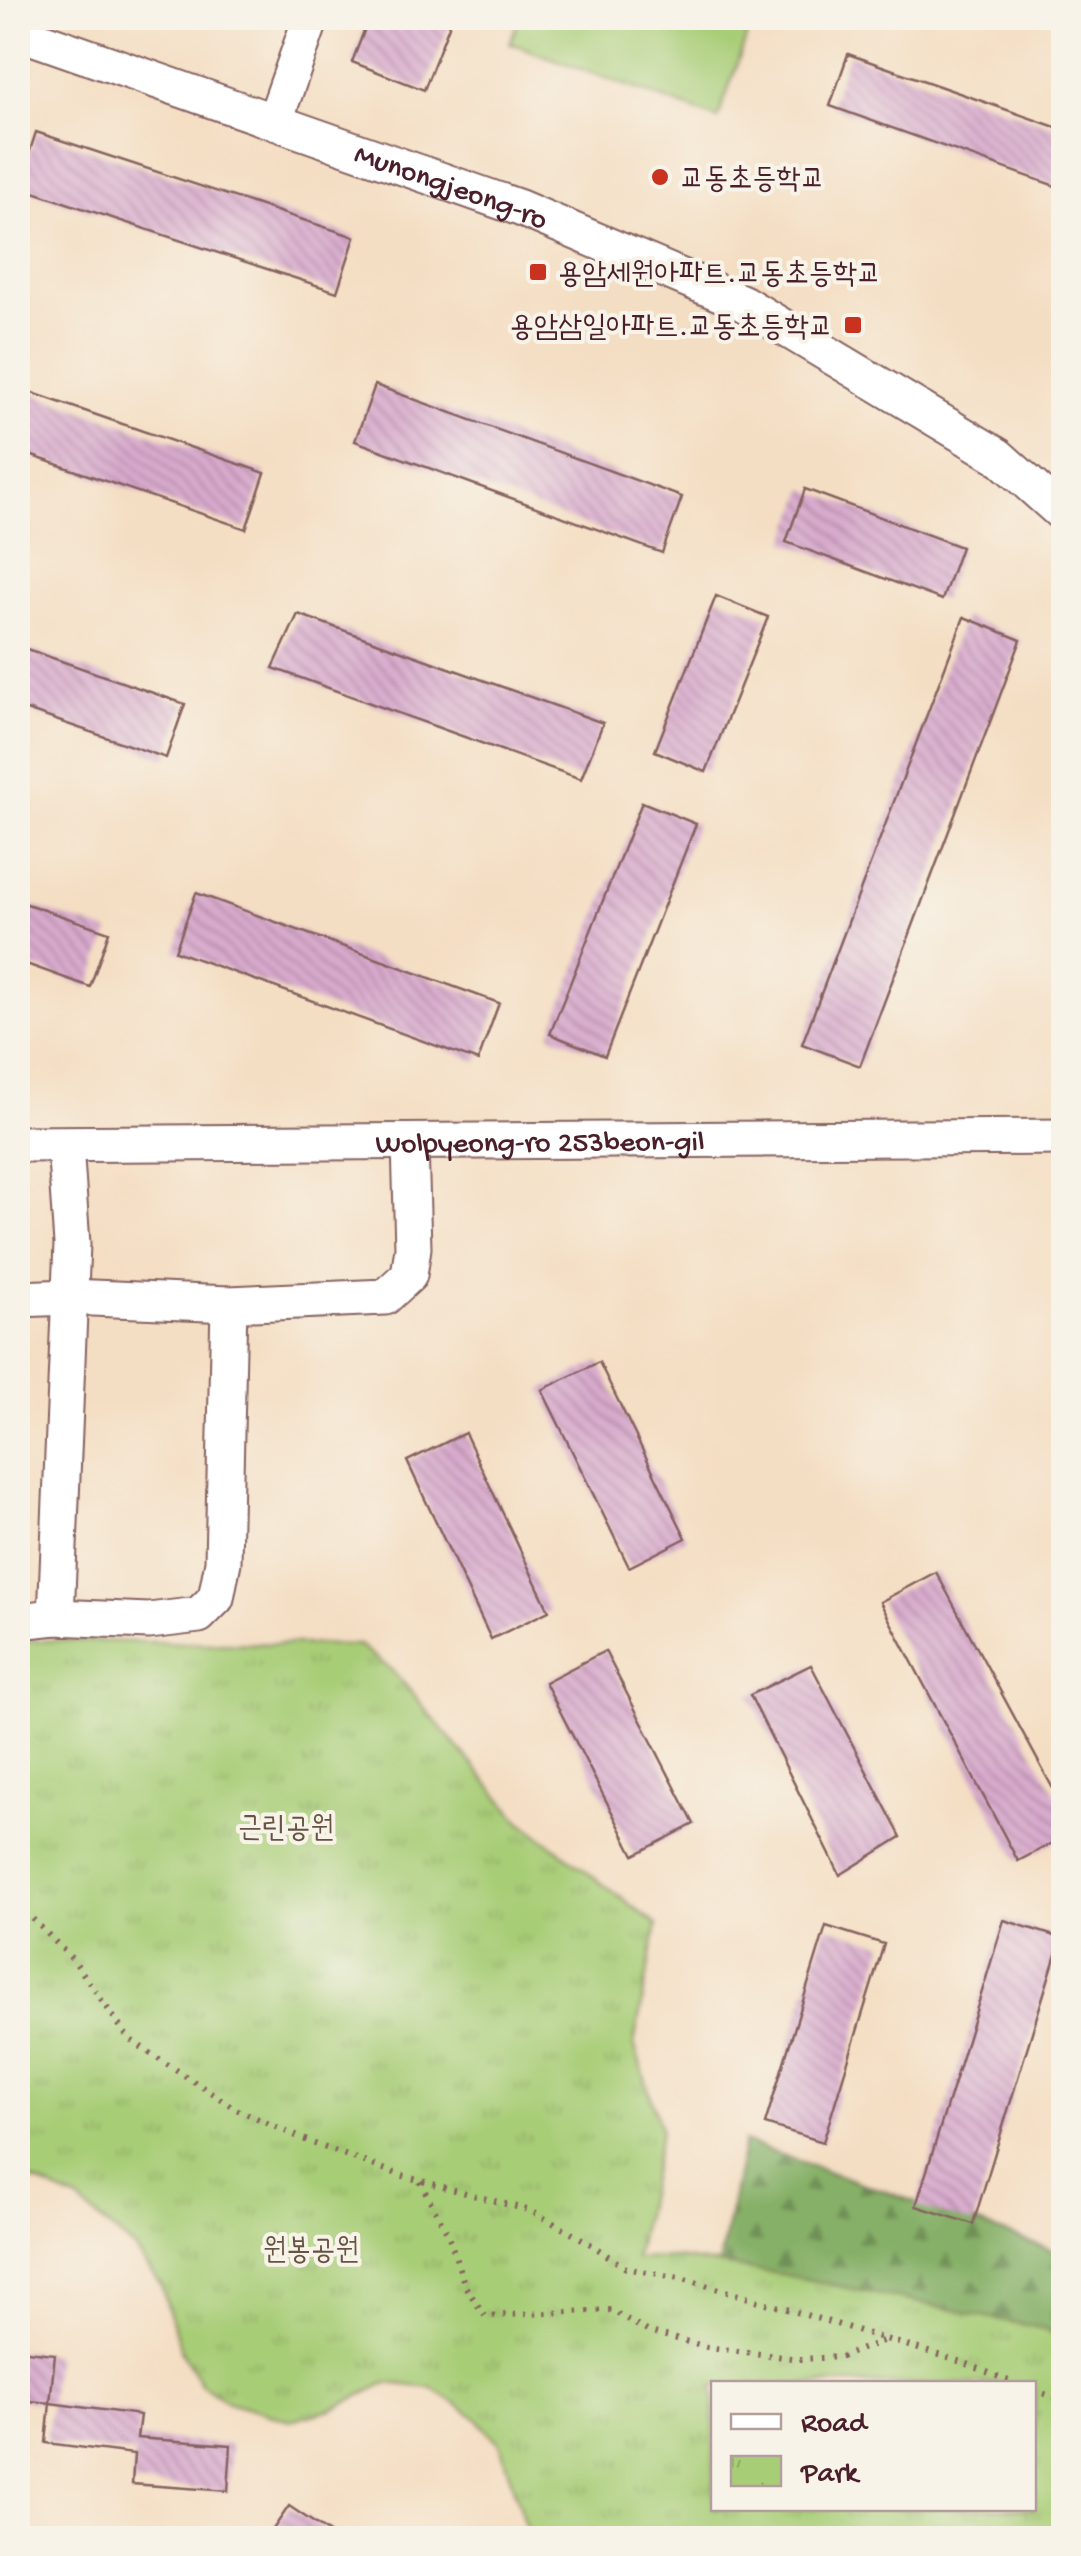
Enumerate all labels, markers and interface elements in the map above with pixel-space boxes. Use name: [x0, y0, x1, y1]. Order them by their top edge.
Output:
street label: Munongjeong-ro: [349, 138, 552, 240]
place label: 교동초등학교: [680, 164, 825, 199]
marker: 교동초등학교: [649, 166, 671, 188]
place label: 용암세원아파트.교동초등학교: [558, 259, 881, 294]
marker: 용암세원아파트.교동초등학교: [527, 261, 549, 283]
place label: 용암삼일아파트.교동초등학교: [510, 312, 833, 347]
marker: 용암삼일아파트.교동초등학교: [842, 314, 864, 336]
street label: Wolpyeong-ro 253beon-gil: [375, 1126, 705, 1164]
park label: 근린공원: [238, 1813, 334, 1848]
park label: 원봉공원: [263, 2235, 359, 2270]
legend: [711, 2381, 1036, 2511]
text: Road: [801, 2408, 869, 2443]
text: Park: [800, 2458, 861, 2493]

